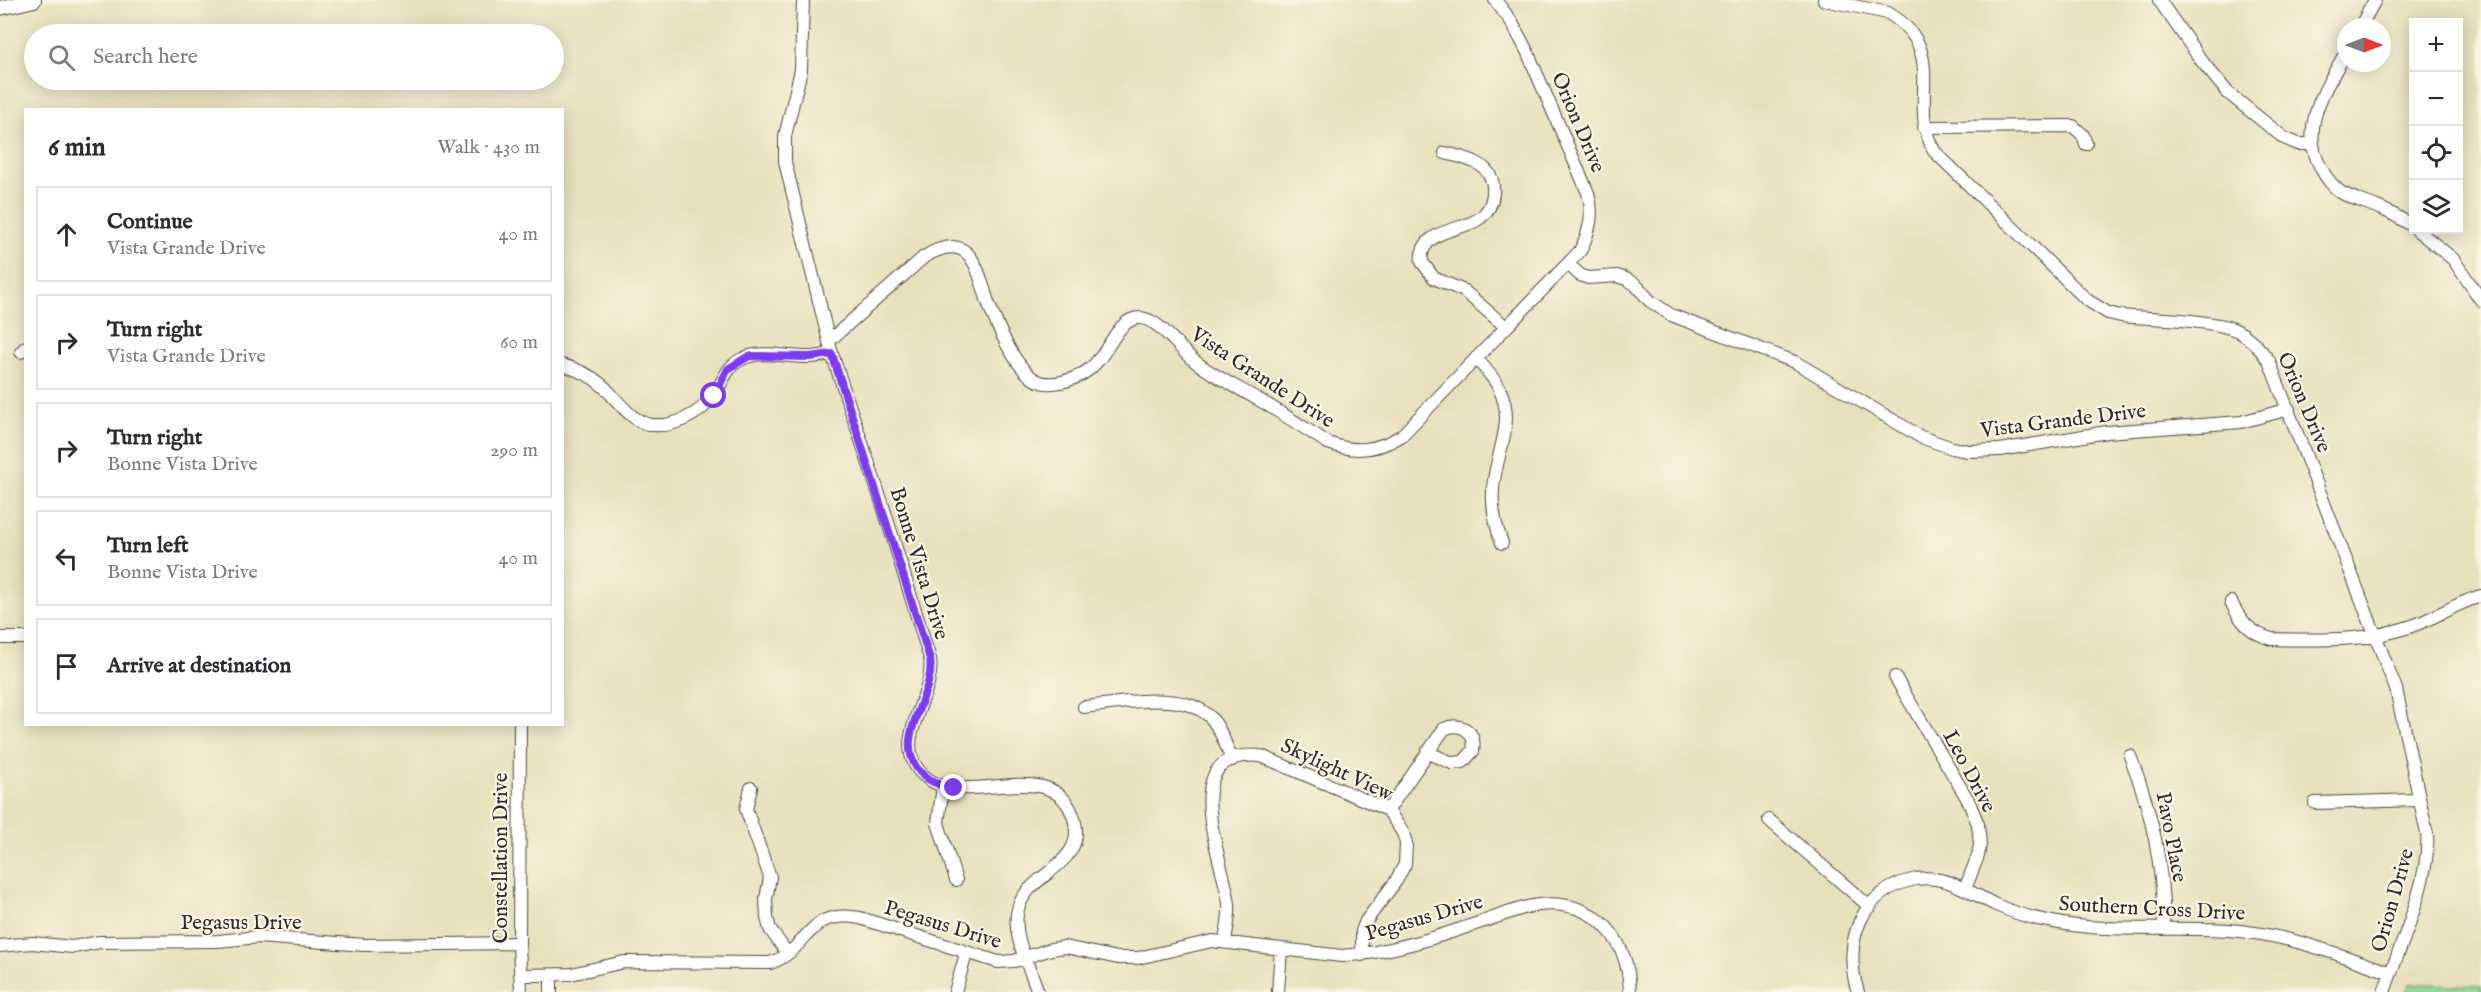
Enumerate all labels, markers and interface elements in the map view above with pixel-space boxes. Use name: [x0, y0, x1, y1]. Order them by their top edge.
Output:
north arrow: [2337, 18, 2391, 72]
map controls: [2409, 18, 2463, 234]
button: +: [2409, 18, 2463, 72]
search box: [24, 24, 564, 90]
icon: search: [45, 41, 78, 74]
text: Search here: [93, 43, 198, 71]
street label: Orion Drive: [1544, 68, 1611, 177]
button: −: [2409, 72, 2463, 126]
button: locate: [2409, 126, 2463, 180]
text: 6 min: [48, 131, 106, 164]
text: Walk · 430 m: [437, 135, 540, 160]
button: layers: [2409, 180, 2463, 234]
text: Continue: [107, 208, 193, 236]
icon: ahead: [50, 218, 83, 251]
text: 40 m: [499, 222, 538, 247]
text: Vista Grande Drive: [107, 236, 266, 261]
text: Turn right: [107, 316, 202, 344]
street label: Vista Grande Drive: [1184, 321, 1340, 435]
icon: right: [50, 326, 83, 359]
text: 60 m: [500, 330, 538, 355]
text: Vista Grande Drive: [107, 344, 266, 369]
street label: Orion Drive: [2270, 348, 2337, 457]
route start: [700, 382, 726, 408]
street label: Vista Grande Drive: [1978, 398, 2148, 445]
text: Turn right: [107, 424, 202, 452]
icon: right: [50, 434, 83, 467]
text: 290 m: [490, 438, 538, 463]
text: Bonne Vista Drive: [107, 452, 258, 477]
street label: Bonne Vista Drive: [883, 484, 955, 643]
text: Turn left: [107, 532, 189, 560]
icon: left: [50, 542, 83, 575]
text: 40 m: [499, 546, 538, 571]
text: Bonne Vista Drive: [107, 560, 258, 585]
icon: arrive: [50, 650, 83, 683]
text: Arrive at destination: [107, 652, 291, 680]
street label: Leo Drive: [1936, 726, 2002, 818]
street label: Skylight View: [1276, 733, 1398, 809]
street label: Constellation Drive: [488, 772, 515, 943]
route end: [940, 774, 966, 800]
street label: Pavo Place: [2149, 790, 2193, 885]
street label: Orion Drive: [2366, 845, 2421, 955]
street label: Pegasus Drive: [1362, 889, 1487, 948]
street label: Southern Cross Drive: [2058, 891, 2246, 928]
street label: Pegasus Drive: [881, 895, 1005, 956]
street label: Pegasus Drive: [180, 910, 302, 937]

